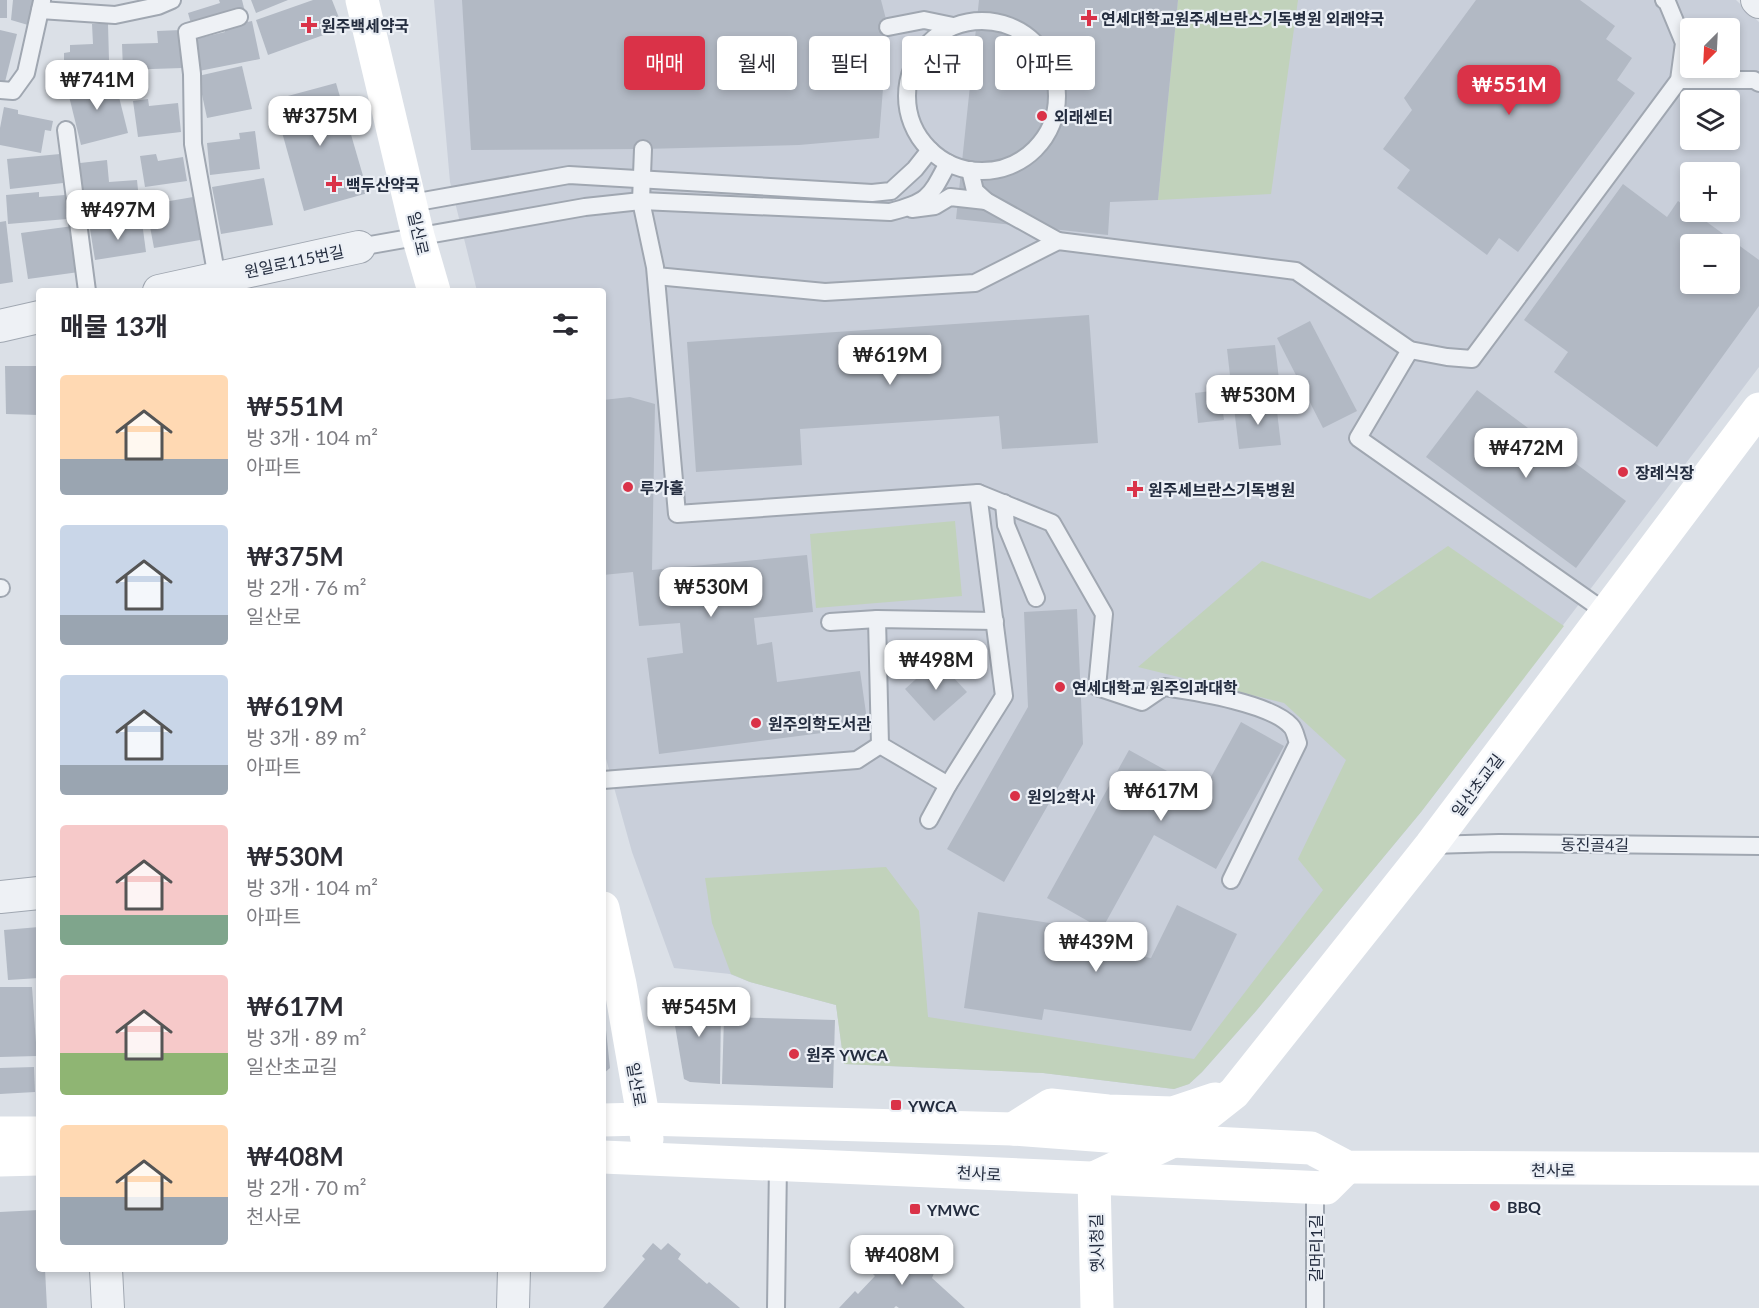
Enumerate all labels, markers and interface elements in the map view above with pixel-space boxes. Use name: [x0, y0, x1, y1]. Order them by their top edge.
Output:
place label: 연세대학교원주세브란스기독병원 외래약국: [1101, 9, 1385, 28]
marker: 연세대학교원주세브란스기독병원 외래약국: [1082, 11, 1096, 25]
place label: 원주백세약국: [321, 16, 409, 35]
marker: 원주백세약국: [302, 18, 316, 32]
north arrow: [1680, 18, 1740, 78]
map controls: [1680, 18, 1740, 294]
chip: 매매: [624, 36, 705, 90]
chip: 월세: [717, 36, 797, 90]
chip: 필터: [809, 36, 890, 90]
chip: 신규: [902, 36, 983, 90]
chip: 아파트: [995, 36, 1095, 90]
pin: ₩741M: [55, 60, 139, 111]
pin: ₩551M: [1467, 65, 1551, 116]
text: ₩741M: [59, 67, 135, 91]
text: ₩551M: [1471, 72, 1547, 96]
button: layers: [1680, 90, 1740, 150]
pin: ₩375M: [278, 96, 362, 147]
text: ₩375M: [282, 103, 358, 127]
place label: 외래센터: [1054, 107, 1113, 126]
marker: 외래센터: [1035, 109, 1049, 123]
button: +: [1680, 162, 1740, 222]
place label: 백두산약국: [346, 175, 420, 194]
marker: 백두산약국: [327, 177, 341, 191]
pin: ₩497M: [76, 190, 160, 241]
text: ₩497M: [80, 197, 156, 221]
street label: 일산로: [405, 209, 433, 257]
button: −: [1680, 234, 1740, 294]
street label: 원일로115번길: [242, 241, 346, 281]
icon: filters: [549, 308, 582, 341]
text: 매물 13개: [60, 310, 168, 342]
pin: ₩619M: [848, 335, 932, 386]
text: ₩619M: [852, 342, 928, 366]
pin: ₩530M: [1216, 375, 1300, 426]
text: ₩530M: [1220, 382, 1296, 406]
text: ₩551M: [246, 390, 344, 422]
icon: home: [108, 399, 180, 471]
text: 방 3개 · 104 m²: [246, 425, 378, 449]
pin: ₩472M: [1484, 428, 1568, 479]
text: ₩472M: [1488, 435, 1564, 459]
text: 아파트: [246, 454, 301, 478]
place label: 장례식장: [1635, 463, 1694, 482]
marker: 장례식장: [1616, 465, 1630, 479]
place label: 루가홀: [640, 478, 684, 497]
marker: 루가홀: [621, 480, 635, 494]
marker: 원주세브란스기독병원: [1126, 480, 1144, 498]
place label: 원주세브란스기독병원: [1148, 480, 1295, 499]
text: ₩375M: [246, 540, 344, 572]
icon: home: [108, 549, 180, 621]
pin: ₩530M: [669, 567, 753, 618]
text: ₩530M: [673, 574, 749, 598]
text: 방 2개 · 76 m²: [246, 575, 366, 599]
text: 일산로: [246, 604, 301, 628]
pin: ₩498M: [894, 640, 978, 691]
text: ₩498M: [898, 647, 974, 671]
place label: 연세대학교 원주의과대학: [1072, 678, 1238, 697]
marker: 연세대학교 원주의과대학: [1053, 680, 1067, 694]
text: ₩619M: [246, 690, 344, 722]
icon: home: [108, 699, 180, 771]
place label: 원주의학도서관: [768, 714, 871, 733]
marker: 원주의학도서관: [749, 716, 763, 730]
text: 방 3개 · 89 m²: [246, 725, 366, 749]
street label: 일산초교길: [1447, 750, 1507, 820]
text: 아파트: [246, 754, 301, 778]
pin: ₩617M: [1119, 771, 1203, 822]
text: ₩617M: [1123, 778, 1199, 802]
place label: 원의2학사: [1027, 787, 1095, 806]
marker: 원의2학사: [1008, 789, 1022, 803]
street label: 동진골4길: [1561, 834, 1629, 854]
text: ₩530M: [246, 840, 344, 872]
icon: home: [108, 849, 180, 921]
text: 방 3개 · 104 m²: [246, 875, 378, 899]
text: 아파트: [246, 904, 301, 928]
pin: ₩439M: [1054, 922, 1138, 973]
text: ₩439M: [1058, 929, 1134, 953]
pin: ₩545M: [657, 987, 741, 1038]
text: ₩617M: [246, 990, 344, 1022]
text: ₩545M: [661, 994, 737, 1018]
icon: home: [108, 999, 180, 1071]
text: 방 3개 · 89 m²: [246, 1025, 366, 1049]
place label: 원주 YWCA: [806, 1045, 889, 1064]
marker: 원주 YWCA: [787, 1047, 801, 1061]
text: 일산초교길: [246, 1054, 338, 1078]
street label: 일산로: [624, 1061, 650, 1108]
place label: YWCA: [907, 1096, 958, 1115]
marker: YWCA: [889, 1098, 903, 1112]
text: ₩408M: [246, 1140, 344, 1172]
icon: home: [108, 1149, 180, 1221]
street label: 천사로: [1531, 1160, 1575, 1179]
street label: 천사로: [956, 1162, 1002, 1184]
text: 방 2개 · 70 m²: [246, 1175, 366, 1199]
place label: BBQ: [1507, 1197, 1541, 1216]
marker: BBQ: [1488, 1199, 1502, 1213]
place label: YMWC: [926, 1200, 980, 1219]
marker: YMWC: [908, 1202, 922, 1216]
text: 천사로: [246, 1204, 301, 1228]
street label: 옛시청길: [1086, 1213, 1106, 1273]
street label: 갈머리1길: [1306, 1214, 1325, 1282]
pin: ₩408M: [860, 1235, 944, 1286]
text: ₩408M: [864, 1242, 940, 1266]

